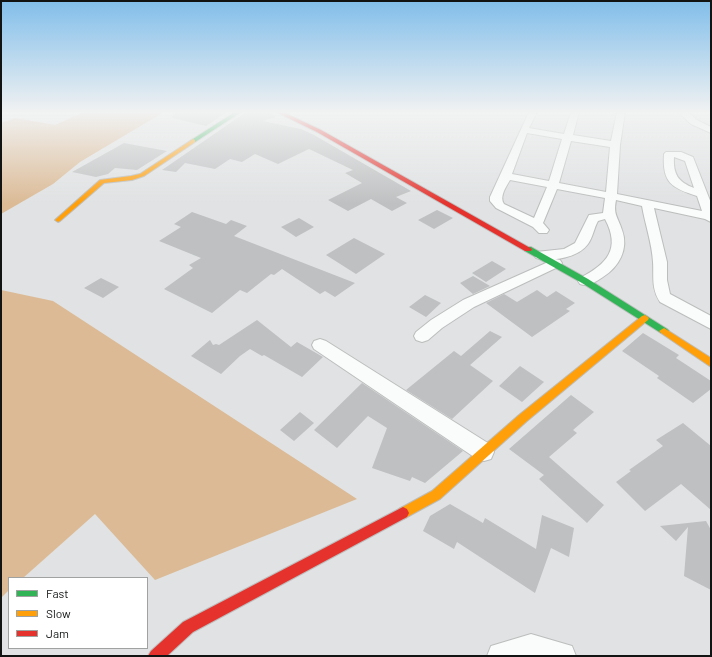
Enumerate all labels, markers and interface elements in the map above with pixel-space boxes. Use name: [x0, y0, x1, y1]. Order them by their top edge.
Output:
legend: [8, 577, 148, 649]
text: Fast: [46, 586, 69, 600]
text: Slow: [46, 606, 71, 620]
text: Jam: [46, 626, 69, 640]

